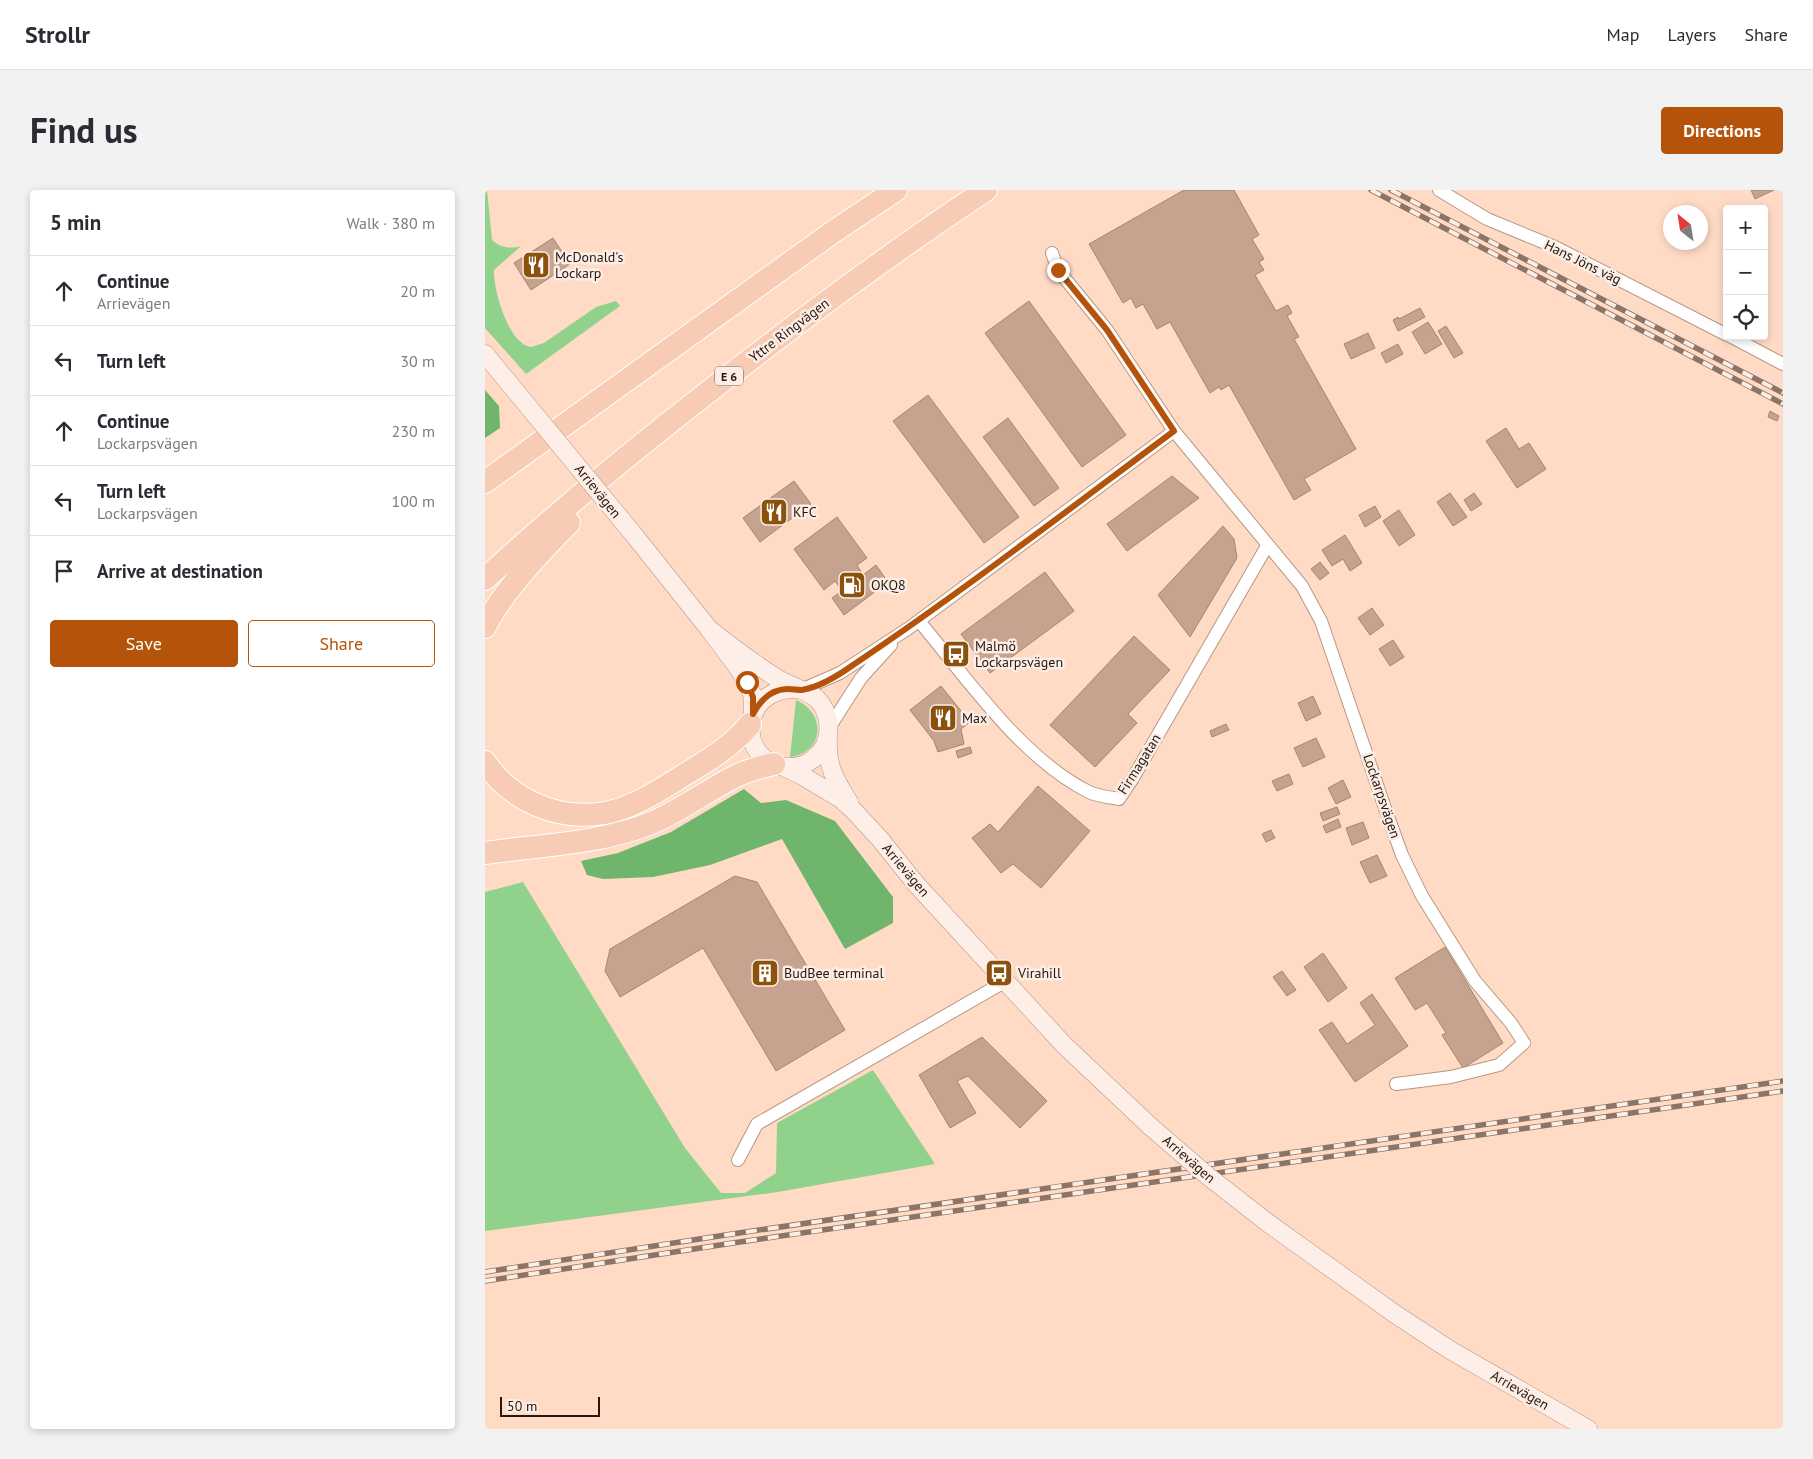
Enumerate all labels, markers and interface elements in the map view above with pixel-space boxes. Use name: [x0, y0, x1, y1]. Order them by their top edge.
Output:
text: Strollr: [25, 19, 90, 50]
text: Map: [1607, 23, 1639, 46]
text: Layers: [1667, 23, 1716, 46]
text: Share: [1744, 23, 1788, 46]
text: Find us: [30, 107, 138, 153]
button: Directions: [1661, 107, 1783, 154]
north arrow: [1663, 205, 1708, 250]
map controls: [1723, 205, 1768, 340]
button: +: [1723, 205, 1768, 250]
text: 5 min: [50, 209, 101, 236]
text: Walk · 380 m: [346, 213, 435, 233]
street label: Hans Jöns väg: [1542, 236, 1624, 288]
place label: McDonald's Lockarp: [555, 248, 623, 282]
restaurant icon: McDonald's Lockarp: [521, 250, 551, 280]
button: −: [1723, 250, 1768, 295]
route end: [1047, 259, 1070, 282]
text: Continue: [97, 269, 169, 293]
icon: ahead: [50, 277, 78, 305]
text: 20 m: [400, 281, 435, 301]
text: Arrievägen: [97, 293, 170, 313]
street label: Yttre Ringvägen: [745, 294, 833, 366]
button: locate: [1723, 295, 1768, 340]
icon: left: [50, 347, 78, 375]
text: Turn left: [97, 349, 166, 373]
text: 30 m: [400, 351, 435, 371]
road number: E 6: [715, 367, 743, 386]
text: Continue: [97, 409, 169, 433]
icon: ahead: [50, 417, 78, 445]
text: 230 m: [392, 421, 435, 441]
text: Lockarpsvägen: [97, 433, 198, 453]
street label: Arrievägen: [571, 460, 625, 522]
text: Turn left: [97, 479, 166, 503]
icon: left: [50, 487, 78, 515]
text: 100 m: [392, 491, 435, 511]
restaurant icon: KFC: [759, 497, 789, 527]
text: Lockarpsvägen: [97, 503, 198, 523]
place label: KFC: [793, 503, 817, 521]
icon: arrive: [50, 557, 78, 585]
text: Arrive at destination: [97, 559, 263, 583]
fuel station icon: OKQ8: [837, 570, 867, 600]
place label: OKQ8: [871, 576, 906, 594]
button: Save: [50, 620, 238, 667]
button: Share: [248, 620, 435, 667]
place label: Malmö Lockarpsvägen: [975, 637, 1063, 671]
bus stop icon: Malmö Lockarpsvägen: [941, 639, 971, 669]
route start: [736, 671, 759, 694]
restaurant icon: Max: [928, 703, 958, 733]
place label: Max: [962, 709, 987, 727]
street label: Firmagatan: [1113, 730, 1165, 798]
street label: Lockarpsvägen: [1359, 751, 1405, 841]
street label: Arrievägen: [878, 840, 934, 900]
building icon: BudBee terminal: [750, 958, 780, 988]
bus stop icon: Virahill: [984, 958, 1014, 988]
place label: BudBee terminal: [784, 964, 884, 982]
place label: Virahill: [1017, 964, 1061, 982]
street label: Arrievägen: [1159, 1131, 1219, 1187]
street label: Arrievägen: [1488, 1366, 1552, 1414]
scale bar: [500, 1394, 600, 1417]
text: 50 m: [507, 1397, 537, 1415]

